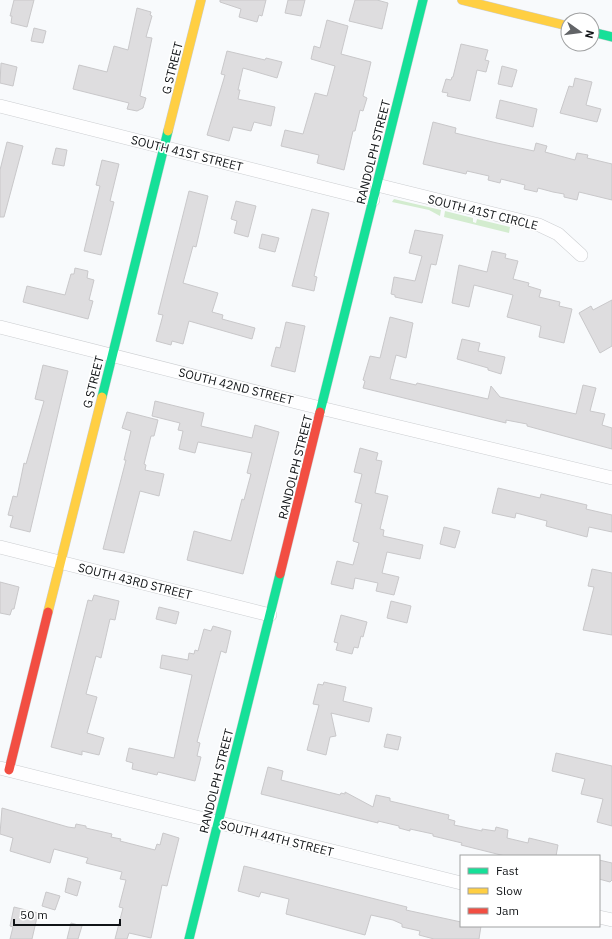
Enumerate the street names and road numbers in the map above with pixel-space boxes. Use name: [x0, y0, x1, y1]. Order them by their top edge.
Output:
street label: G STREET: [158, 40, 186, 96]
street label: RANDOLPH STREET: [353, 98, 393, 206]
street label: SOUTH 41ST STREET: [129, 132, 245, 174]
street label: SOUTH 41ST CIRCLE: [426, 191, 540, 233]
street label: G STREET: [79, 354, 107, 410]
street label: SOUTH 42ND STREET: [177, 364, 295, 408]
street label: RANDOLPH STREET: [275, 413, 315, 521]
street label: SOUTH 43RD STREET: [76, 560, 194, 602]
street label: RANDOLPH STREET: [196, 727, 236, 835]
street label: SOUTH 44TH STREET: [219, 817, 335, 859]

